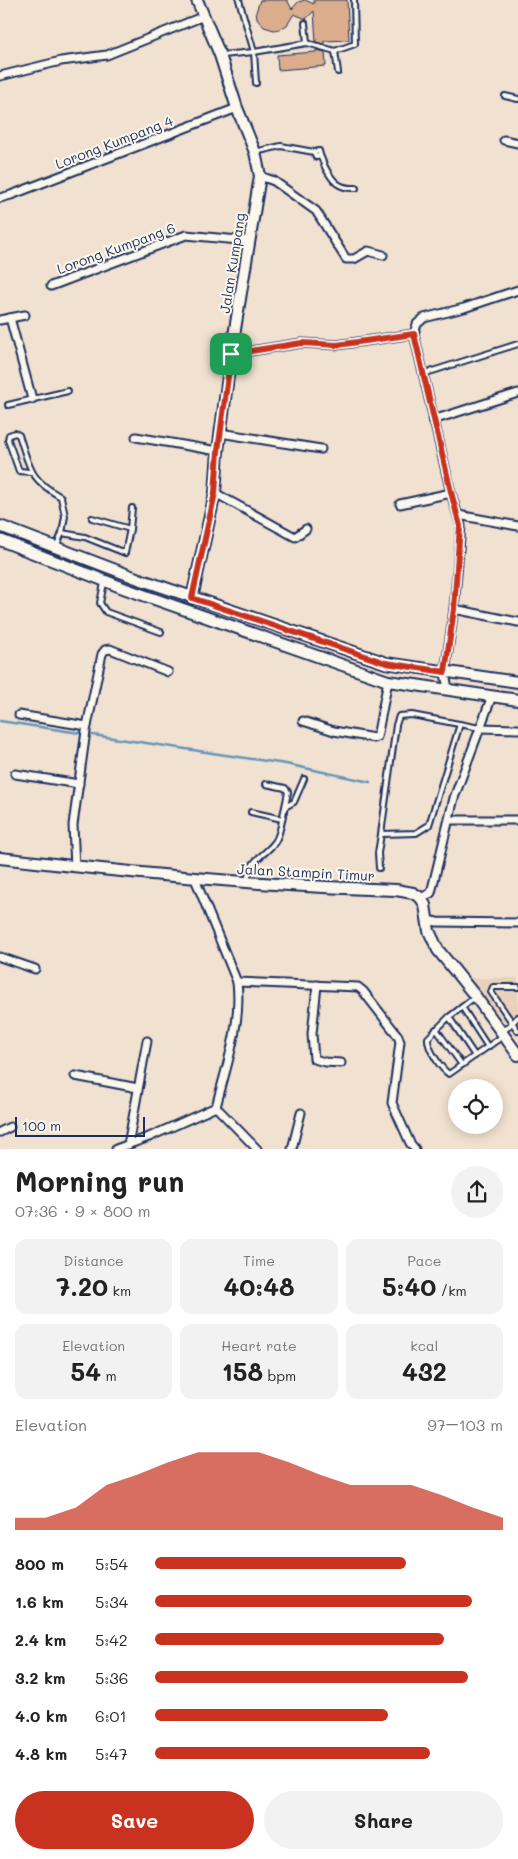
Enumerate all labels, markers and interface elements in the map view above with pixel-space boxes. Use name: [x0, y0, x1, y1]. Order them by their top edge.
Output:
street label: Lorong Kumpang 4: [52, 111, 176, 173]
street label: Jalan Kumpang: [215, 211, 249, 315]
street label: Lorong Kumpang 6: [54, 218, 178, 278]
pin: [210, 333, 252, 375]
icon: arrive: [217, 340, 245, 368]
street label: Jalan Stampin Timur: [237, 859, 375, 885]
map controls: [448, 1079, 503, 1134]
button: locate: [448, 1079, 503, 1134]
scale bar: [15, 1114, 145, 1137]
text: 100 m: [22, 1116, 61, 1135]
text: Morning run: [15, 1163, 184, 1199]
button: share: [451, 1166, 503, 1218]
text: 07:36 · 9 × 800 m: [15, 1200, 151, 1221]
text: Distance: [64, 1251, 124, 1270]
text: Time: [243, 1251, 275, 1270]
text: Pace: [407, 1251, 441, 1270]
text: 7.20: [56, 1270, 108, 1302]
text: 40:48: [223, 1270, 295, 1302]
text: 5:40: [382, 1270, 436, 1302]
text: km: [108, 1281, 131, 1300]
text: /km: [436, 1281, 467, 1300]
text: Elevation: [62, 1336, 125, 1355]
text: Heart rate: [221, 1336, 297, 1355]
text: kcal: [410, 1336, 438, 1355]
text: 54: [71, 1355, 101, 1387]
text: 158: [222, 1355, 263, 1387]
text: 432: [402, 1355, 447, 1387]
text: m: [101, 1366, 117, 1385]
text: bpm: [263, 1366, 296, 1385]
text: Elevation: [15, 1414, 87, 1435]
text: 97–103 m: [427, 1414, 503, 1435]
text: 800 m: [15, 1553, 64, 1574]
text: 5:54: [95, 1553, 128, 1574]
text: 1.6 km: [15, 1591, 64, 1612]
text: 5:34: [95, 1591, 128, 1612]
text: 2.4 km: [15, 1629, 66, 1650]
text: 5:42: [95, 1629, 128, 1650]
text: 3.2 km: [15, 1667, 66, 1688]
text: 5:36: [95, 1667, 128, 1688]
text: 4.0 km: [15, 1705, 67, 1726]
text: 6:01: [95, 1705, 127, 1726]
text: 4.8 km: [15, 1743, 67, 1764]
text: 5:47: [95, 1743, 128, 1764]
button: Save: [15, 1791, 254, 1849]
button: Share: [264, 1791, 503, 1849]

